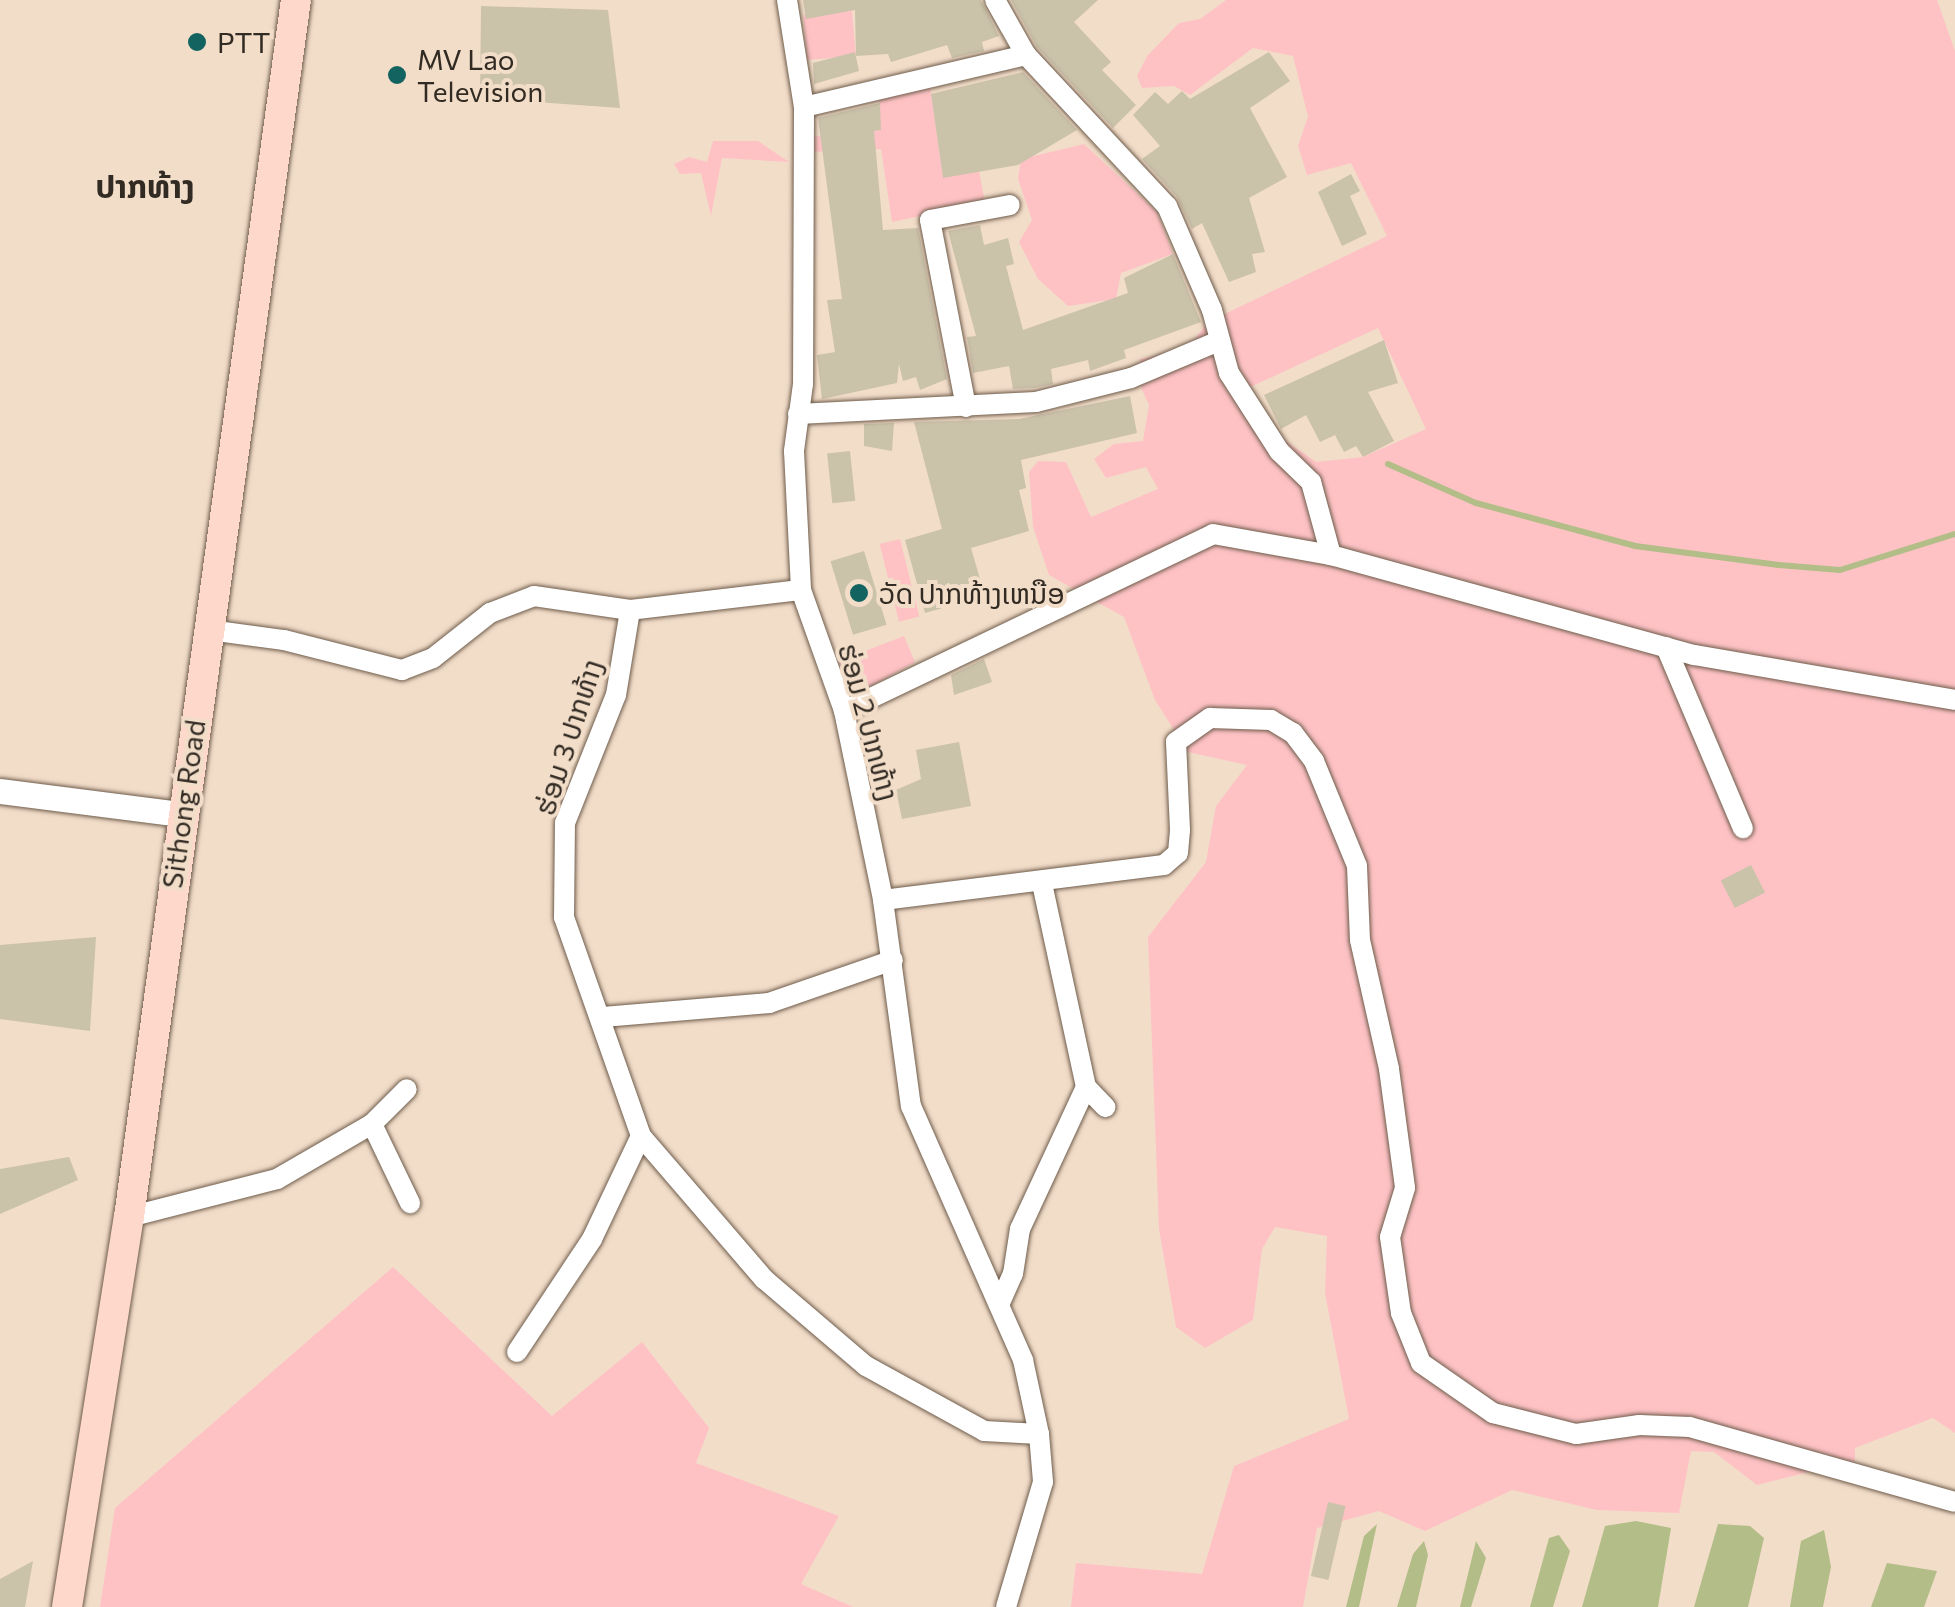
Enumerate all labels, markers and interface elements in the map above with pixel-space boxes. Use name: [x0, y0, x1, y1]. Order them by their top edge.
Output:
place label: PTT: [217, 25, 270, 59]
marker: PTT: [186, 31, 208, 53]
place label: MV Lao Television: [417, 42, 543, 108]
marker: MV Lao Television: [386, 64, 408, 86]
district label: ປາກທ້າງ: [96, 166, 194, 204]
place label: ວັດ ປາກທ້າງເຫນືອ: [879, 576, 1065, 610]
marker: ວັດ ປາກທ້າງເຫນືອ: [848, 582, 870, 604]
street label: ຮ່ອມ 2 ປາກທ້າງ: [832, 640, 906, 804]
street label: ຮ່ອມ 3 ປາກທ້າງ: [527, 655, 609, 819]
street label: Sithong Road: [155, 718, 211, 890]

